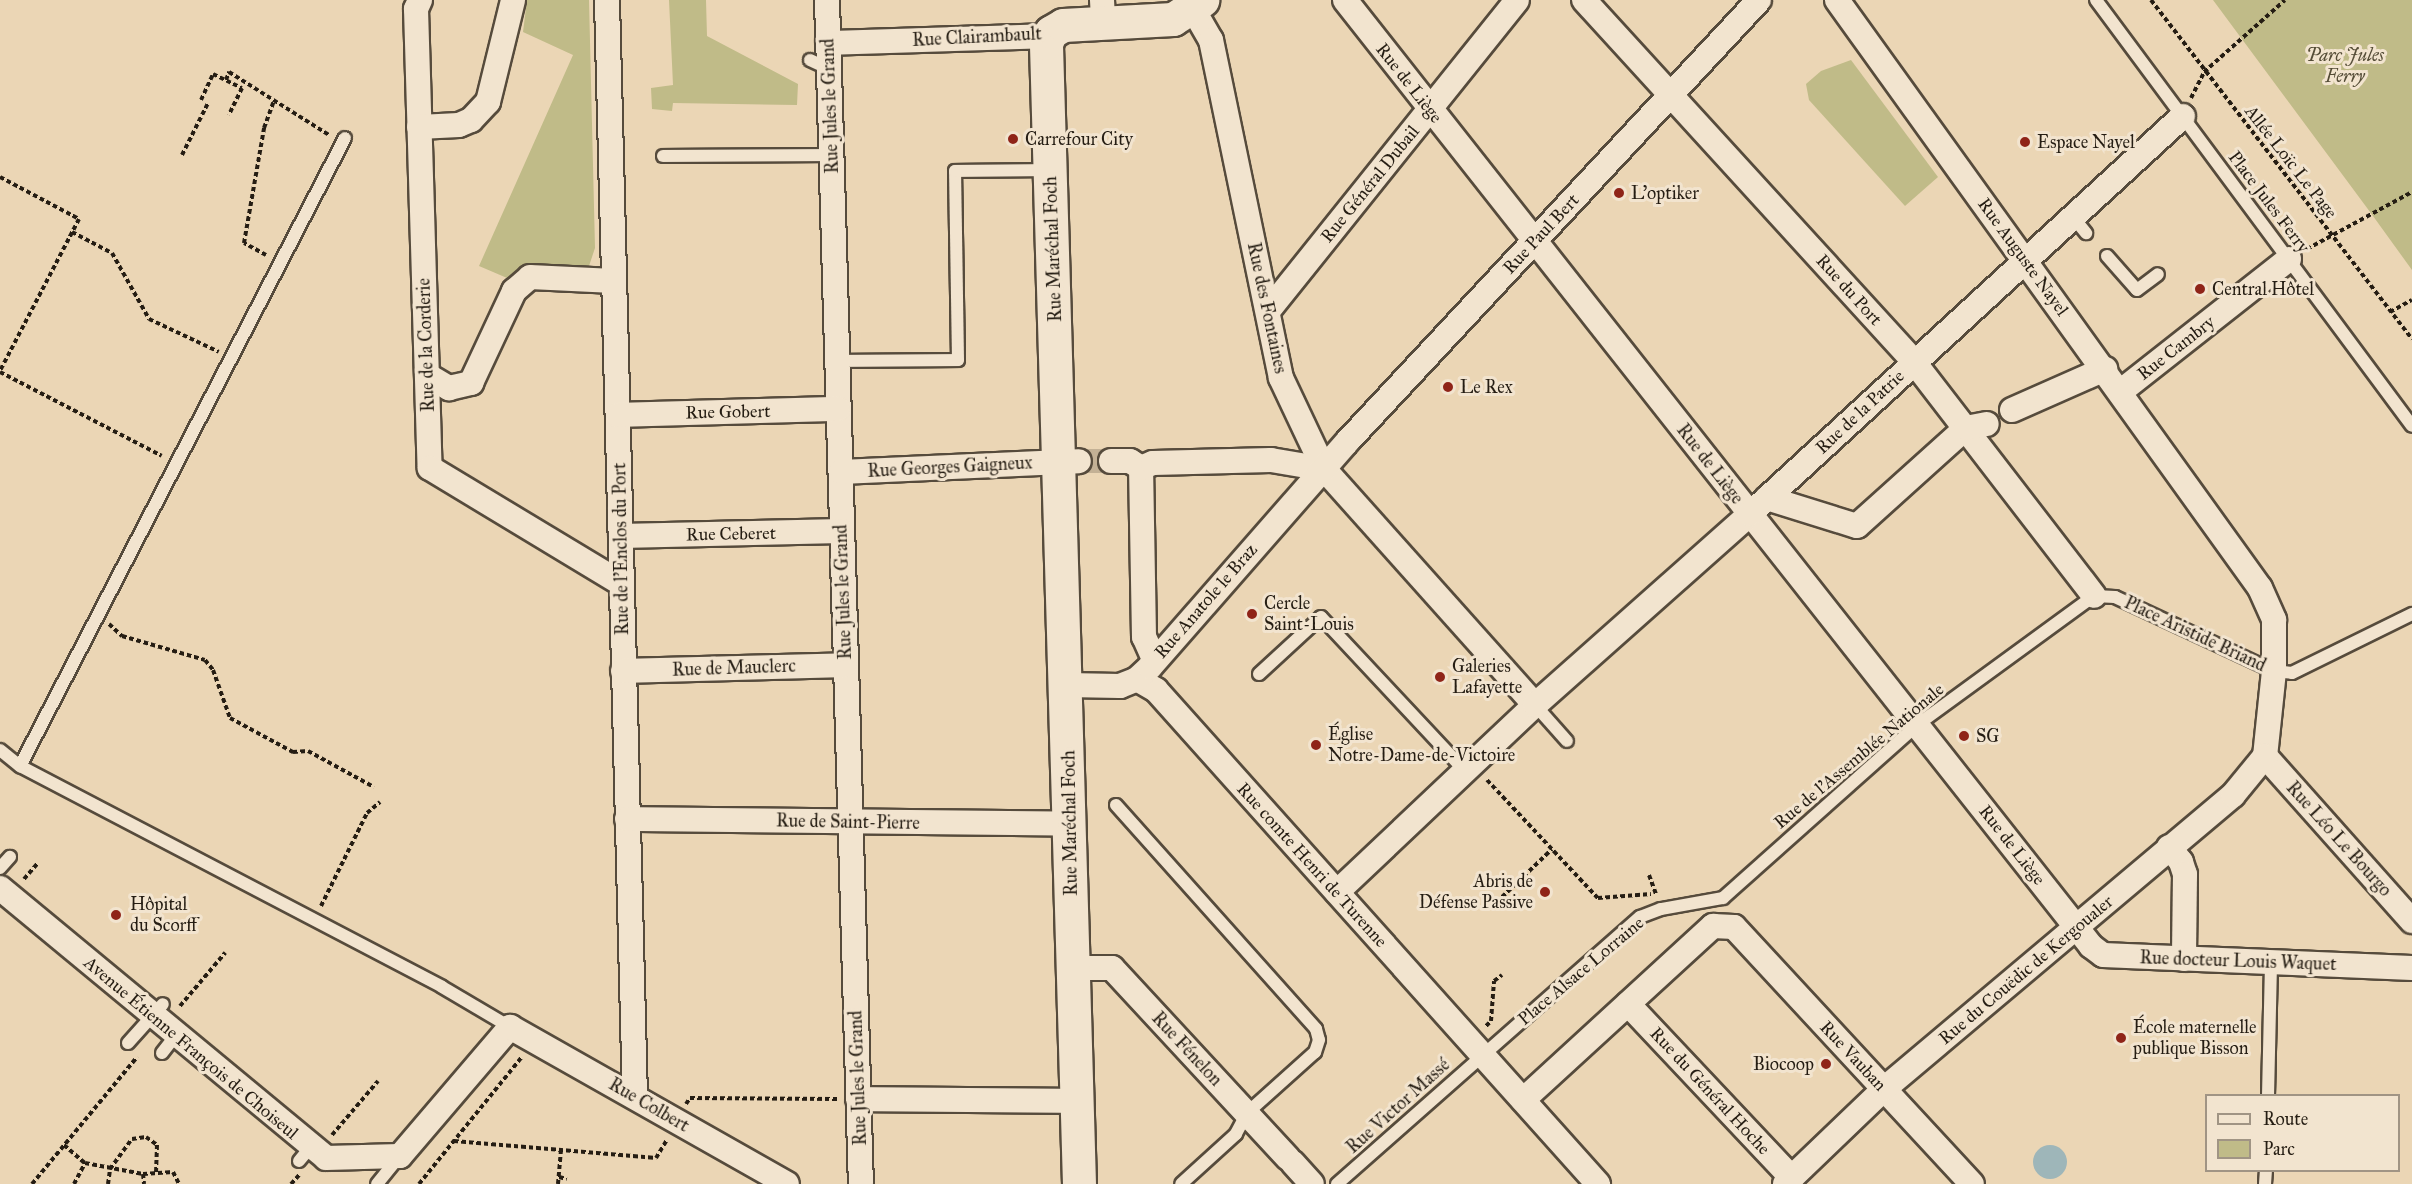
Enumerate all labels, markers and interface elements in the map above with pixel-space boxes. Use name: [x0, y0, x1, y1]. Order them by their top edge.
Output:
street label: Rue Clairambault: [912, 23, 1042, 51]
street label: Rue Jules le Grand: [817, 38, 843, 174]
street label: Rue de Liège: [1371, 39, 1447, 127]
park label: Parc Jules Ferry: [2306, 45, 2384, 88]
street label: Allée Loïc Le Page: [2240, 101, 2342, 223]
street label: Rue Général Dubail: [1316, 121, 1424, 247]
place label: Carrefour City: [1025, 128, 1133, 150]
place label: Espace Nayel: [2037, 131, 2135, 153]
marker: Carrefour City: [1006, 132, 1020, 146]
marker: Espace Nayel: [2018, 135, 2032, 149]
street label: Place Jules Ferry: [2224, 147, 2314, 257]
street label: Rue Maréchal Foch: [1040, 176, 1066, 322]
place label: L'optiker: [1631, 182, 1699, 204]
marker: L'optiker: [1612, 186, 1626, 200]
street label: Rue Paul Bert: [1498, 189, 1584, 279]
street label: Rue Auguste Nayel: [1973, 194, 2073, 320]
street label: Rue des Fontaines: [1243, 241, 1291, 375]
street label: Rue du Port: [1811, 250, 1887, 330]
street label: Rue de la Corderie: [413, 278, 439, 412]
place label: Central Hôtel: [2212, 278, 2314, 300]
marker: Central Hôtel: [2193, 282, 2207, 296]
street label: Rue Cambry: [2133, 311, 2219, 385]
street label: Rue de la Patrie: [1811, 365, 1909, 459]
place label: Le Rex: [1460, 376, 1513, 398]
marker: Le Rex: [1441, 380, 1455, 394]
street label: Rue Gobert: [685, 400, 771, 424]
street label: Rue de Liège: [1672, 420, 1748, 508]
street label: Rue Georges Gaigneux: [867, 452, 1033, 482]
street label: Rue de l'Enclos du Port: [609, 463, 633, 635]
street label: Rue Ceberet: [686, 522, 776, 546]
street label: Rue Jules le Grand: [830, 524, 856, 660]
street label: Rue Anatole le Braz: [1150, 539, 1262, 663]
street label: Place Aristide Briand: [2121, 592, 2269, 676]
place label: Cercle Saint-Louis: [1264, 593, 1354, 636]
marker: Cercle Saint-Louis: [1245, 607, 1259, 621]
street label: Rue de Mauclerc: [672, 655, 796, 681]
place label: Galeries Lafayette: [1452, 656, 1522, 698]
marker: Galeries Lafayette: [1433, 670, 1447, 684]
street label: Rue de l'Assemblée Nationale: [1770, 679, 1948, 833]
place label: Église Notre-Dame-de-Victoire: [1328, 724, 1515, 766]
place label: SG: [1976, 725, 2000, 747]
marker: SG: [1957, 729, 1971, 743]
marker: Église Notre-Dame-de-Victoire: [1309, 738, 1323, 752]
street label: Rue Maréchal Foch: [1058, 750, 1082, 896]
street label: Rue Léo Le Bourgo: [2282, 777, 2396, 901]
street label: Rue comte Henri de Turenne: [1232, 778, 1392, 952]
street label: Rue de Liège: [1974, 801, 2050, 889]
street label: Rue de Saint-Pierre: [776, 810, 920, 834]
place label: Abris de Défense Passive: [1419, 871, 1533, 914]
marker: Abris de Défense Passive: [1538, 885, 1552, 899]
street label: Rue du Couëdic de Kergoualer: [1934, 891, 2118, 1049]
place label: Hôpital du Scorff: [130, 894, 197, 936]
marker: Hôpital du Scorff: [107, 906, 125, 924]
street label: Place Alsace Lorraine: [1514, 912, 1648, 1030]
street label: Rue docteur Louis Waquet: [2139, 947, 2337, 975]
street label: Avenue Étienne François de Choiseul: [79, 952, 303, 1144]
street label: Rue Fénelon: [1147, 1008, 1227, 1090]
street label: Rue Jules le Grand: [845, 1010, 871, 1146]
street label: Rue Vauban: [1815, 1017, 1891, 1095]
place label: École maternelle publique Bisson: [2133, 1017, 2257, 1060]
street label: Rue du Général Hoche: [1645, 1023, 1775, 1159]
marker: École maternelle publique Bisson: [2114, 1031, 2128, 1045]
place label: Biocoop: [1753, 1053, 1814, 1075]
street label: Rue Victor Massé: [1342, 1054, 1454, 1158]
marker: Biocoop: [1819, 1057, 1833, 1071]
street label: Rue Colbert: [605, 1073, 693, 1137]
legend: [2205, 1094, 2400, 1172]
text: Route: [2263, 1108, 2308, 1130]
text: Parc: [2263, 1138, 2295, 1160]

